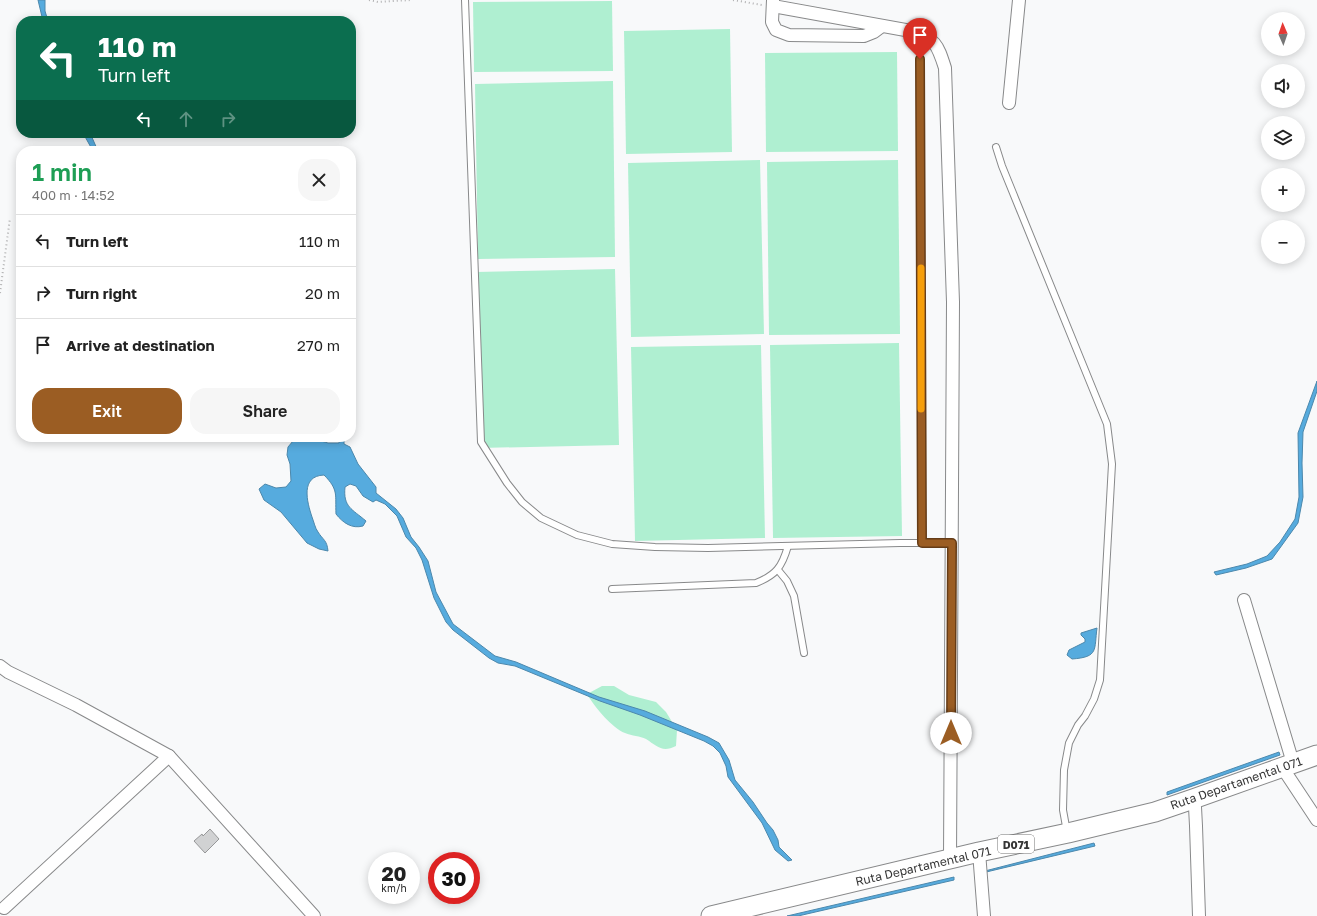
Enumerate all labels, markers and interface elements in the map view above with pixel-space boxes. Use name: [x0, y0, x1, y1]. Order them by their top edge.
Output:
north arrow: [1261, 12, 1305, 56]
map controls: [1261, 12, 1305, 264]
pin: [903, 18, 937, 59]
icon: arrive: [909, 24, 931, 46]
text: 110 m: [98, 30, 177, 63]
icon: left: [32, 32, 84, 84]
text: Turn left: [98, 64, 171, 86]
button: sound: [1261, 64, 1305, 108]
icon: left: [133, 108, 155, 130]
icon: ahead: [175, 108, 197, 130]
icon: right: [217, 108, 239, 130]
button: layers: [1261, 116, 1305, 160]
text: 1 min: [32, 157, 92, 186]
button: close: [298, 159, 340, 201]
button: +: [1261, 168, 1305, 212]
text: 400 m · 14:52: [32, 187, 114, 203]
button: −: [1261, 220, 1305, 264]
icon: left: [32, 230, 54, 252]
text: Turn left: [66, 232, 128, 250]
text: 110 m: [299, 232, 340, 250]
icon: right: [32, 282, 54, 304]
text: Turn right: [66, 284, 137, 302]
text: 20 m: [305, 284, 340, 302]
icon: arrive: [32, 334, 54, 356]
text: Arrive at destination: [66, 336, 215, 354]
text: 270 m: [297, 336, 340, 354]
button: Exit: [32, 388, 182, 434]
button: Share: [190, 388, 340, 434]
position arrow: [930, 712, 972, 754]
street label: Ruta Departamental 071: [1168, 753, 1304, 813]
road number: D071: [998, 835, 1034, 853]
street label: Ruta Departamental 071: [854, 843, 992, 889]
speed limit sign: 30: [428, 852, 480, 904]
text: 20: [381, 861, 407, 885]
text: km/h: [381, 882, 407, 894]

